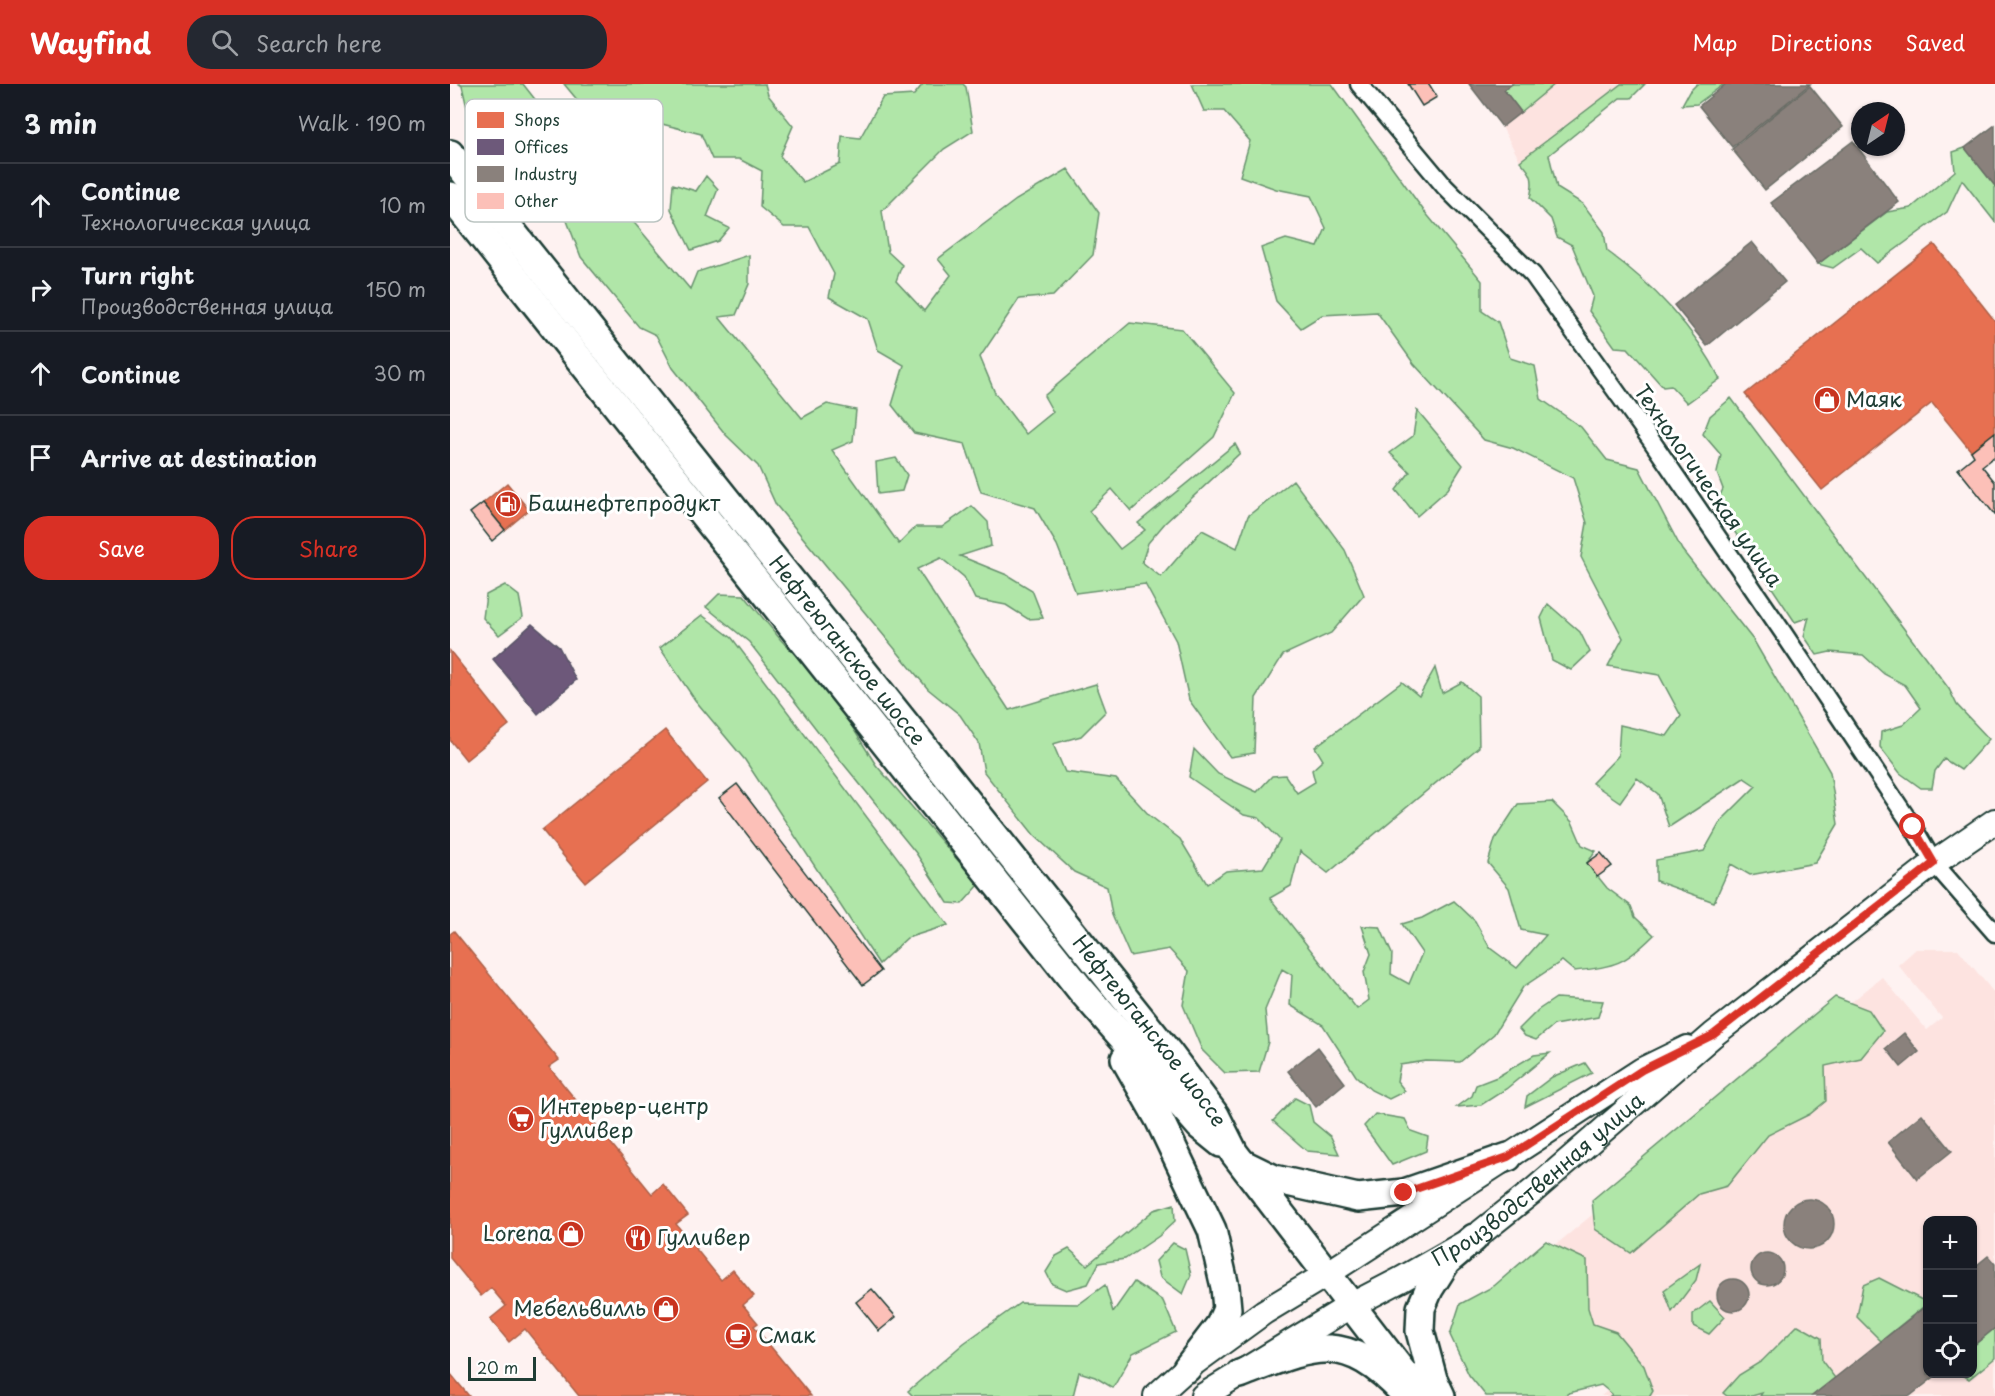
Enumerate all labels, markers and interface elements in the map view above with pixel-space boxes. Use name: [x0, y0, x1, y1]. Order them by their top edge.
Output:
search box: [187, 15, 607, 69]
text: Wayfind: [30, 21, 151, 64]
icon: search: [208, 26, 241, 59]
text: Search here: [256, 26, 382, 59]
text: Map: [1692, 26, 1737, 58]
text: Directions: [1770, 26, 1872, 58]
text: Saved: [1905, 26, 1965, 58]
legend: [465, 99, 663, 222]
north arrow: [1851, 102, 1905, 156]
text: 3 min: [24, 104, 97, 143]
text: Shops: [514, 107, 560, 131]
text: Walk · 190 m: [298, 108, 426, 138]
text: Offices: [514, 134, 568, 158]
text: Industry: [514, 161, 577, 185]
text: Continue: [81, 174, 180, 207]
text: Other: [514, 188, 558, 212]
icon: ahead: [24, 189, 57, 222]
text: 10 m: [379, 190, 426, 220]
text: Технологическая улица: [81, 207, 310, 237]
text: Turn right: [81, 258, 194, 291]
icon: right: [24, 273, 57, 306]
text: 150 m: [366, 274, 426, 304]
text: Производственная улица: [81, 291, 333, 321]
icon: ahead: [24, 357, 57, 390]
text: Continue: [81, 357, 180, 390]
text: 30 m: [373, 358, 426, 388]
street label: Технологическая улица: [1627, 377, 1792, 593]
place label: Маяк: [1846, 382, 1902, 414]
shop icon: Маяк: [1812, 385, 1842, 415]
icon: arrive: [24, 441, 57, 474]
text: Arrive at destination: [81, 441, 317, 474]
place label: Башнефтепродукт: [528, 486, 721, 518]
fuel station icon: Башнефтепродукт: [493, 489, 523, 519]
button: Save: [24, 516, 219, 580]
button: Share: [231, 516, 426, 580]
street label: Нефтеюганское шоссе: [763, 548, 935, 752]
route start: [1899, 813, 1925, 839]
street label: Нефтеюганское шоссе: [1066, 927, 1236, 1132]
street label: Производственная улица: [1425, 1083, 1651, 1273]
place label: Интерьер-центр Гулливер: [540, 1089, 709, 1145]
supermarket icon: Интерьер-центр Гулливер: [506, 1104, 536, 1134]
route end: [1390, 1179, 1416, 1205]
place label: Lorena: [483, 1216, 552, 1248]
map controls: [1923, 1216, 1977, 1378]
button: +: [1923, 1216, 1977, 1270]
shop icon: Lorena: [556, 1219, 586, 1249]
place label: Гулливер: [657, 1220, 750, 1252]
restaurant icon: Гулливер: [623, 1223, 653, 1253]
button: −: [1923, 1270, 1977, 1324]
place label: Мебельвилль: [514, 1291, 646, 1323]
shop icon: Мебельвилль: [651, 1294, 681, 1324]
place label: Смак: [758, 1318, 816, 1350]
cafe icon: Смак: [723, 1321, 753, 1351]
button: locate: [1923, 1324, 1977, 1378]
scale bar: [468, 1354, 536, 1382]
text: 20 m: [477, 1355, 518, 1379]

